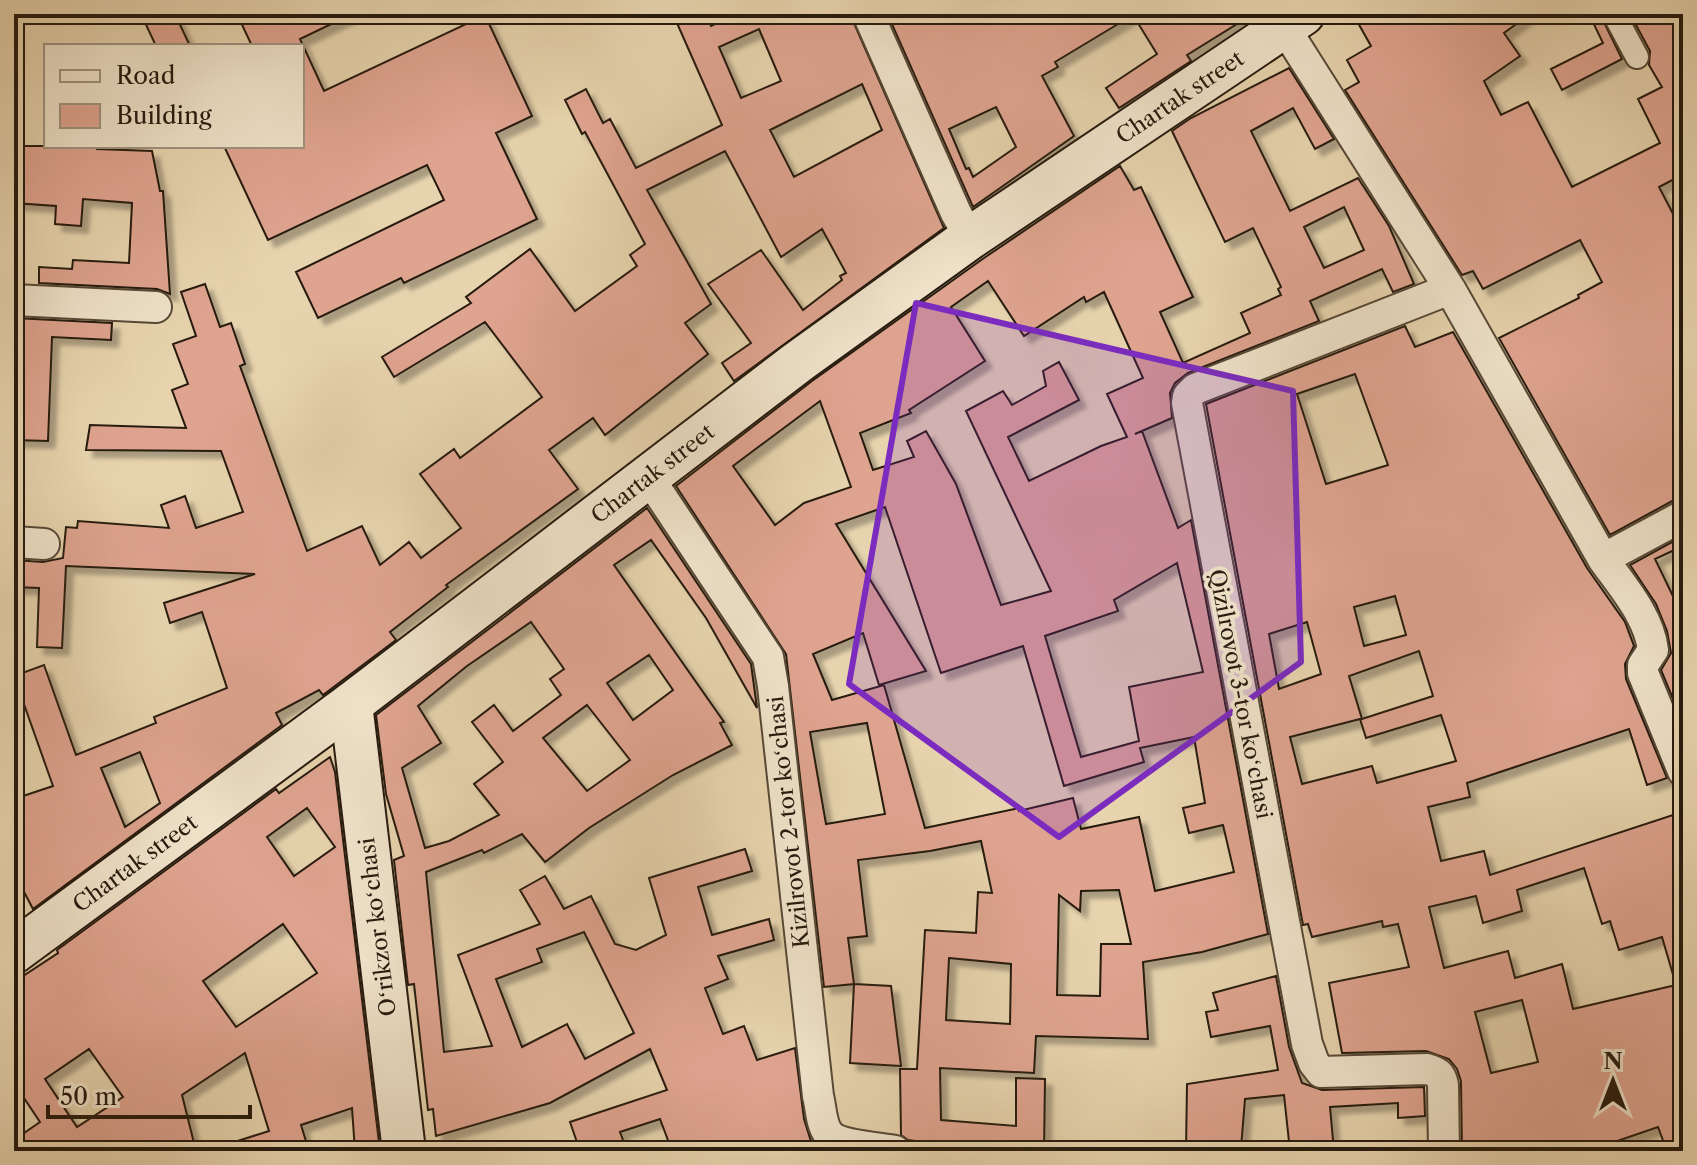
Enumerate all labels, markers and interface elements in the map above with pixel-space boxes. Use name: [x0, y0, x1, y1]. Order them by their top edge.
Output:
legend: [44, 44, 304, 148]
street label: Chartak street: [1111, 45, 1249, 150]
text: Road: [116, 61, 176, 90]
text: Building: [116, 101, 212, 130]
street label: Chartak street: [586, 418, 720, 529]
street label: Qizilrovot 3-tor koʻchasi: [1203, 567, 1278, 822]
street label: Kizilrovot 2-tor koʻchasi: [762, 694, 815, 949]
street label: Chartak street: [68, 809, 203, 918]
street label: Oʻrikzor koʻchasi: [353, 836, 402, 1018]
north arrow: [1573, 1041, 1653, 1121]
text: N: [1603, 1048, 1623, 1075]
scale bar: [48, 1069, 250, 1119]
text: 50 m: [60, 1082, 117, 1111]

